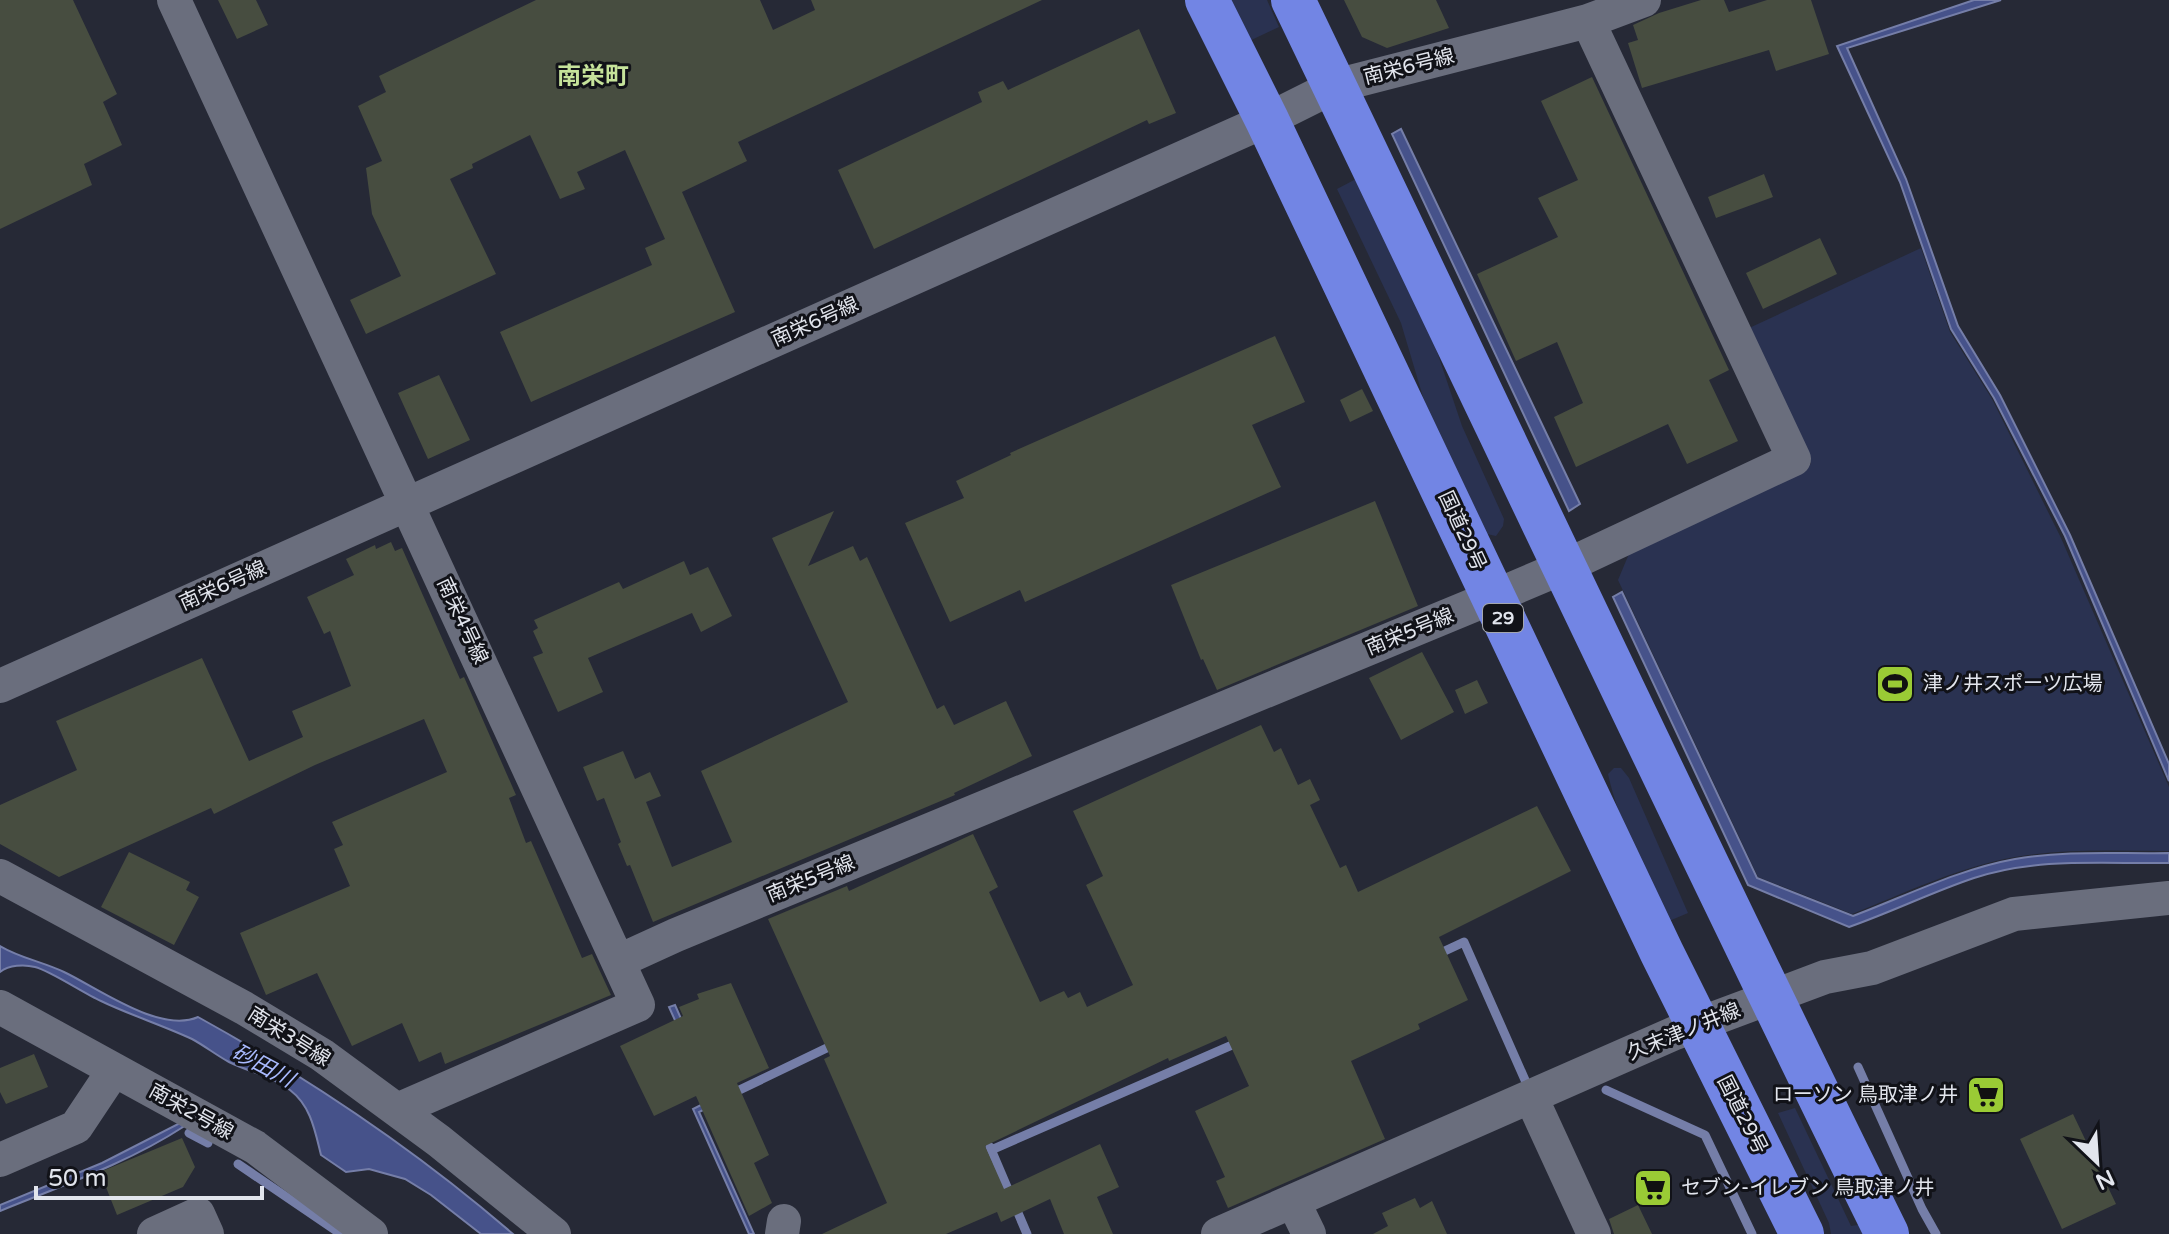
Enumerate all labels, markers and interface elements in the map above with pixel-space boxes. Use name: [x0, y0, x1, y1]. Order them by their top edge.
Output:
street label: 南栄6号線: [1361, 44, 1457, 90]
district label: 南栄町: [557, 62, 629, 91]
street label: 南栄6号線: [768, 292, 862, 352]
street label: 国道29号: [1433, 487, 1491, 575]
street label: 南栄6号線: [176, 556, 270, 616]
street label: 南栄4号線: [432, 574, 492, 668]
street label: 南栄5号線: [1363, 604, 1457, 660]
road number: 29: [1483, 604, 1523, 632]
sports icon: 津ノ井スポーツ広場: [1874, 663, 1916, 705]
place label: 津ノ井スポーツ広場: [1923, 672, 2103, 696]
street label: 南栄5号線: [764, 851, 858, 907]
street label: 久末津ノ井線: [1624, 998, 1744, 1066]
street label: 南栄3号線: [243, 1002, 335, 1072]
water label: 砂田川: [228, 1039, 300, 1094]
street label: 国道29号: [1712, 1072, 1772, 1158]
supermarket icon: ローソン 鳥取津ノ井: [1965, 1074, 2007, 1116]
street label: 南栄2号線: [145, 1079, 237, 1145]
place label: ローソン 鳥取津ノ井: [1773, 1083, 1958, 1107]
north arrow: [2057, 1122, 2137, 1202]
scale bar: [36, 1150, 262, 1200]
text: 50 m: [48, 1164, 106, 1193]
text: N: [2092, 1164, 2119, 1195]
supermarket icon: セブン-イレブン 鳥取津ノ井: [1632, 1167, 1674, 1209]
place label: セブン-イレブン 鳥取津ノ井: [1681, 1176, 1934, 1200]

